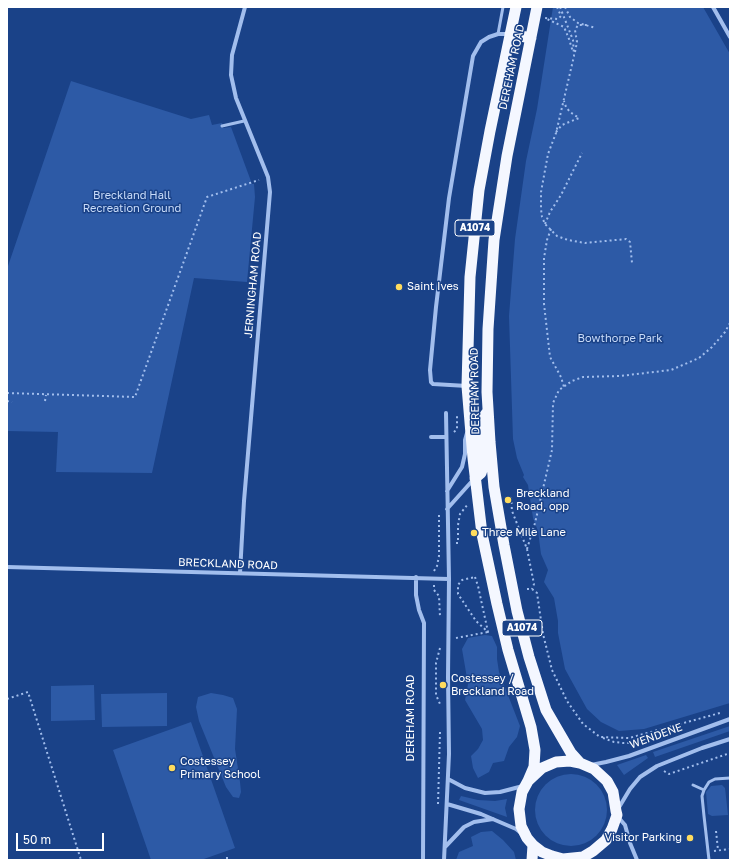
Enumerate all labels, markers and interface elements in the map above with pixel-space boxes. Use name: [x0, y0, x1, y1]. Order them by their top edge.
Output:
street label: DEREHAM ROAD: [496, 23, 528, 111]
park label: Breckland Hall Recreation Ground: [83, 189, 181, 215]
road number: A1074: [455, 220, 495, 236]
street label: JERNINGHAM ROAD: [242, 231, 264, 339]
place label: Saint Ives: [407, 280, 459, 294]
marker: Saint Ives: [394, 282, 404, 292]
park label: Bowthorpe Park: [578, 332, 662, 346]
street label: DEREHAM ROAD: [468, 347, 482, 435]
place label: Breckland Road, opp: [516, 487, 569, 513]
marker: Breckland Road, opp: [503, 495, 513, 505]
place label: Three Mile Lane: [482, 526, 566, 540]
marker: Three Mile Lane: [469, 528, 479, 538]
street label: BRECKLAND ROAD: [178, 556, 278, 572]
road number: A1074: [502, 620, 542, 636]
place label: Costessey / Breckland Road: [451, 672, 534, 698]
street label: DEREHAM ROAD: [404, 674, 418, 762]
marker: Costessey / Breckland Road: [438, 680, 448, 690]
street label: WENDENE: [628, 720, 684, 752]
place label: Costessey Primary School: [180, 755, 260, 781]
marker: Costessey Primary School: [167, 763, 177, 773]
scale bar: [18, 825, 106, 851]
place label: Visitor Parking: [605, 831, 682, 845]
text: 50 m: [23, 832, 51, 847]
marker: Visitor Parking: [685, 833, 695, 843]

